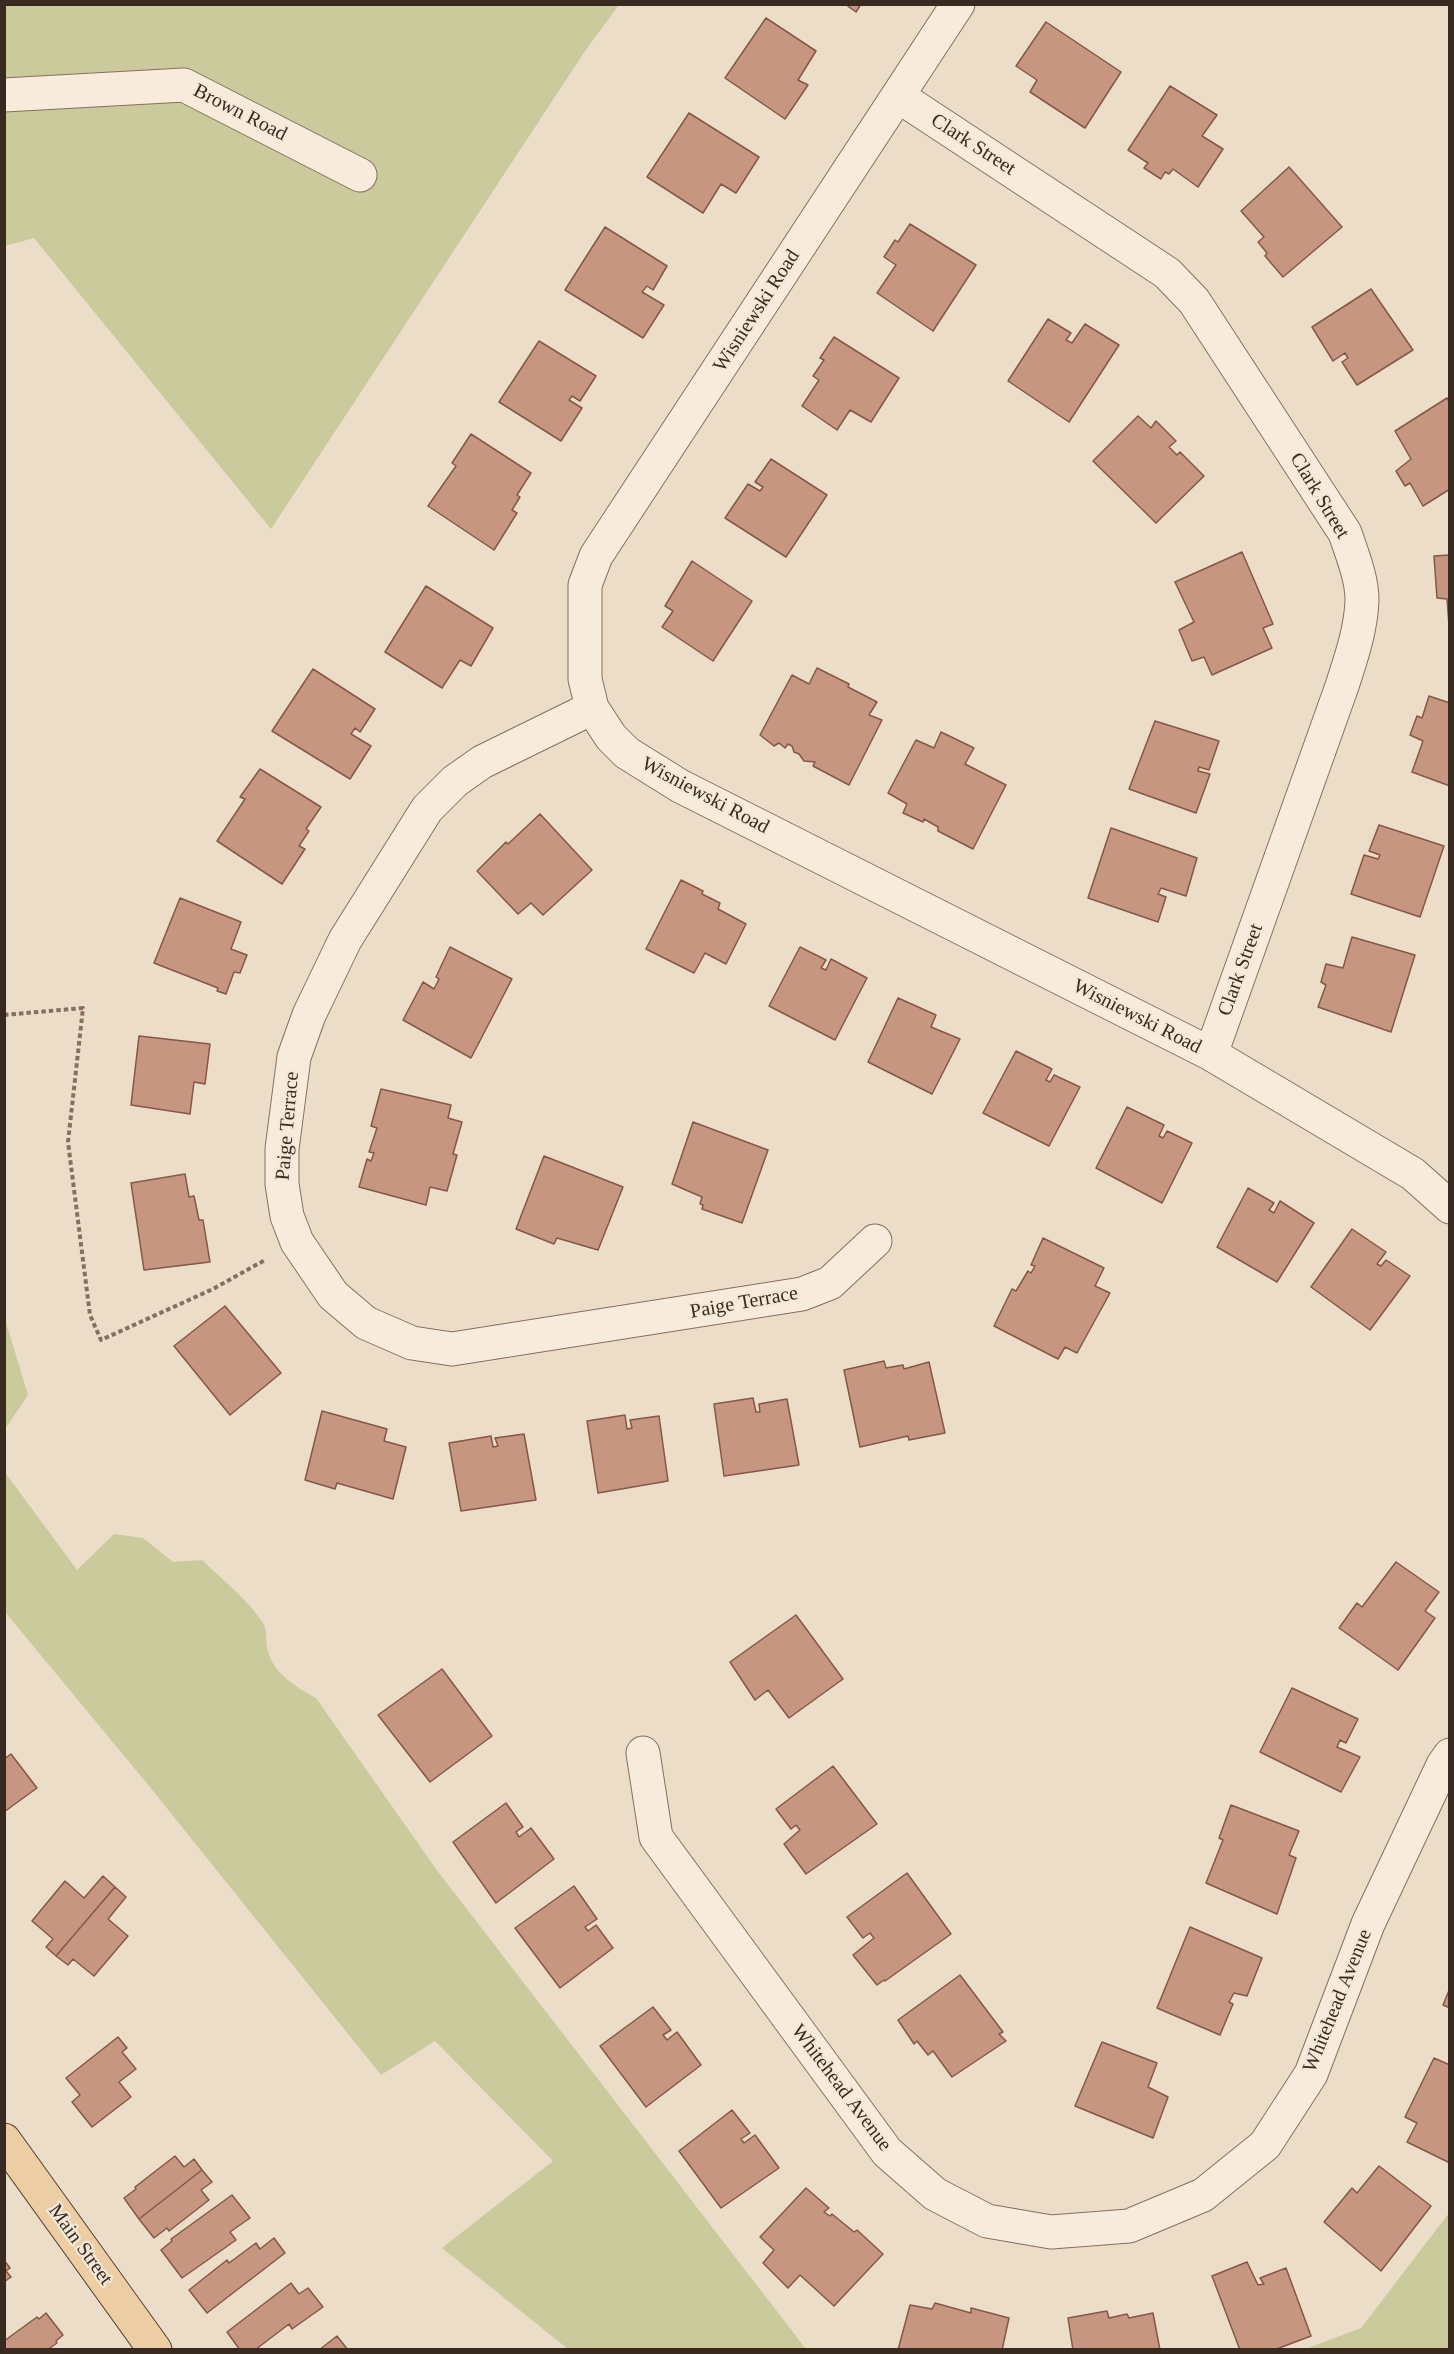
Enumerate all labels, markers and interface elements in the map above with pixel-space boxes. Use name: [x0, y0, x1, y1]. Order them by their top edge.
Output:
street label: Brown Road: [189, 79, 291, 147]
street label: Clark Street: [926, 109, 1020, 181]
street label: Wisniewski Road: [709, 245, 805, 377]
street label: Clark Street: [1284, 449, 1354, 543]
street label: Wisniewski Road: [637, 752, 773, 840]
street label: Clark Street: [1213, 921, 1269, 1019]
street label: Wisniewski Road: [1069, 974, 1205, 1060]
street label: Paige Terrace: [271, 1071, 305, 1181]
street label: Paige Terrace: [688, 1282, 800, 1324]
street label: Whitehead Avenue: [1298, 1926, 1378, 2076]
street label: Whitehead Avenue: [786, 2020, 896, 2156]
street label: Main Street: [43, 2200, 117, 2290]

